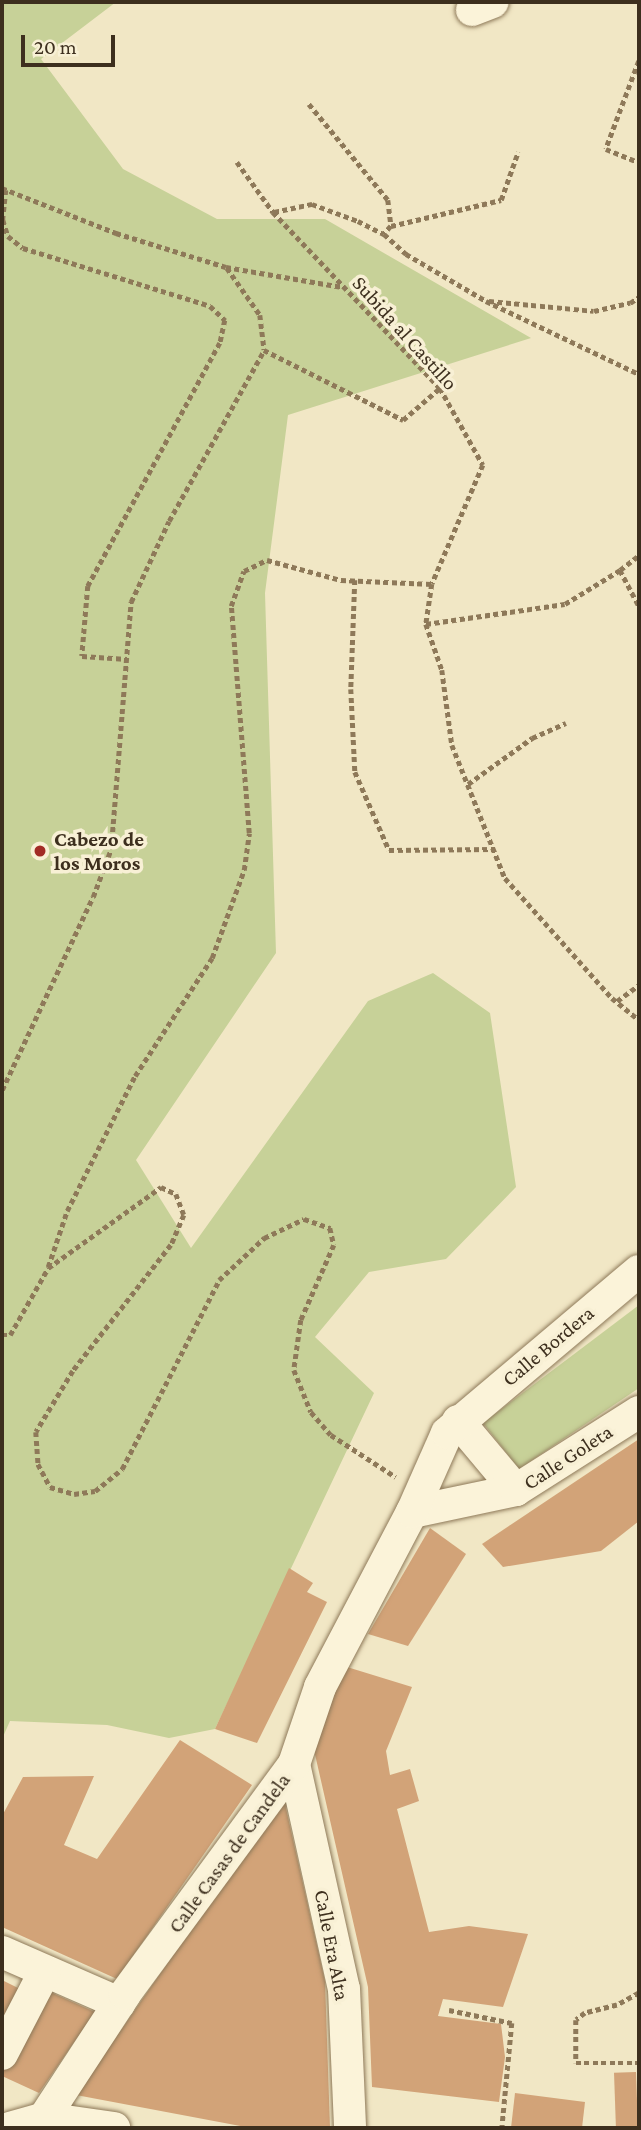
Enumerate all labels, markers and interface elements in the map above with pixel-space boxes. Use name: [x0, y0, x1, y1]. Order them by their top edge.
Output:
scale bar: [24, 21, 119, 65]
text: 20 m: [34, 35, 77, 59]
street label: Subida al Castillo: [347, 271, 463, 395]
place label: Cabezo de los Moros: [54, 826, 144, 876]
marker: Cabezo de los Moros: [32, 843, 48, 859]
street label: Calle Bordera: [497, 1300, 599, 1392]
street label: Calle Goleta: [519, 1419, 617, 1495]
street label: Calle Casas de Candela: [163, 1768, 295, 1938]
street label: Calle Era Alta: [309, 1887, 355, 2003]

